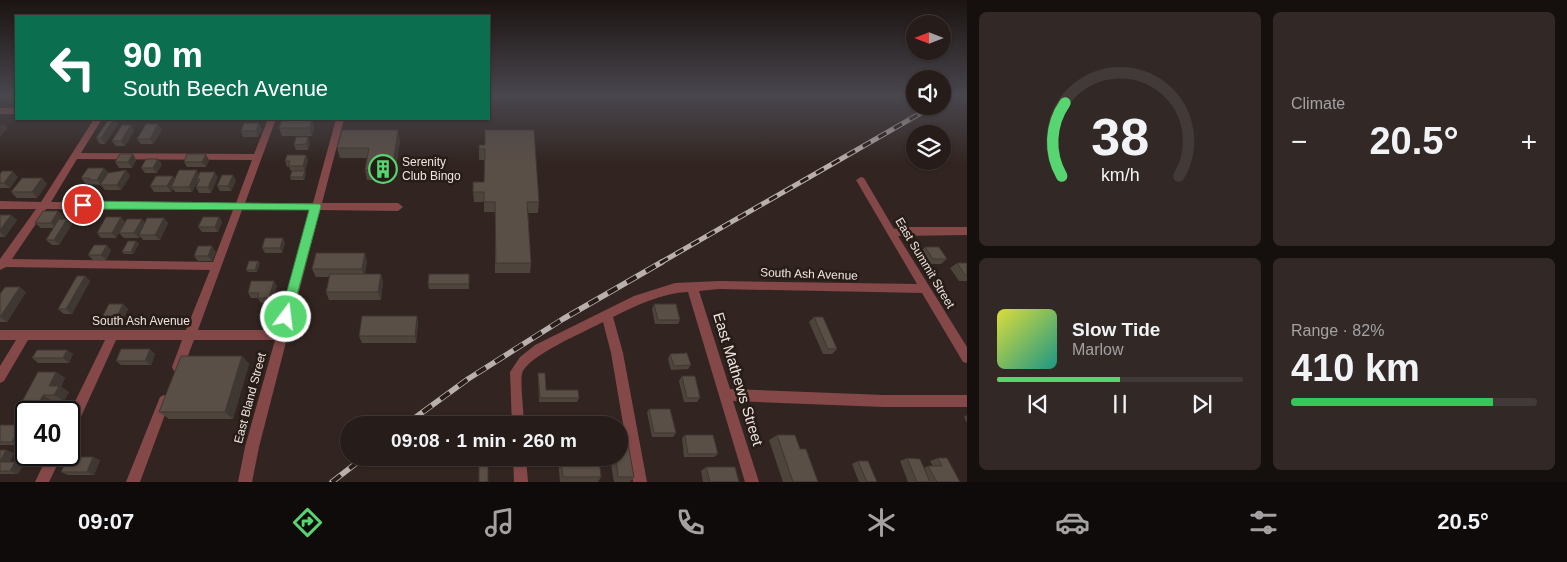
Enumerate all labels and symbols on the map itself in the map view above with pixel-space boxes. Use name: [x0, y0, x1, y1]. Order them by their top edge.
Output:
north arrow: [906, 15, 951, 60]
building icon: Serenity Club Bingo: [368, 154, 398, 184]
place label: Serenity Club Bingo: [402, 155, 461, 183]
pin: [62, 184, 104, 226]
street label: East Summit Street: [892, 215, 958, 311]
street label: South Ash Avenue: [760, 265, 858, 283]
position arrow: [259, 290, 311, 342]
street label: East Mathews Street: [710, 310, 767, 448]
street label: South Ash Avenue: [92, 314, 190, 328]
street label: East Bland Street: [231, 350, 269, 445]
speed limit sign: 40: [15, 401, 80, 466]

